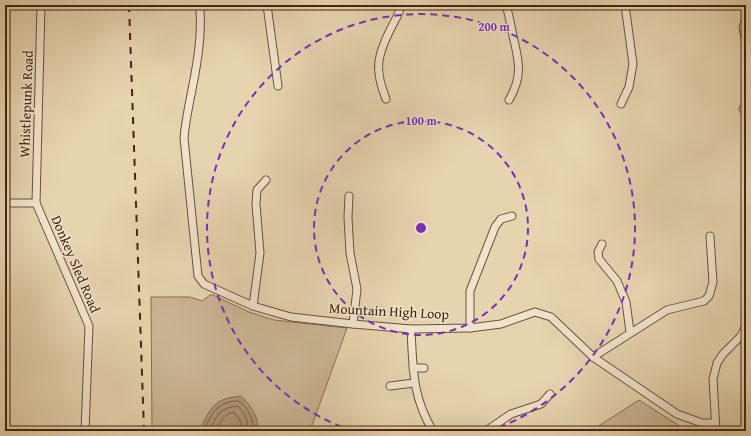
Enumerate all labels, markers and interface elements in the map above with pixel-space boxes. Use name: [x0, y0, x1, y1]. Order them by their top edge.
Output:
text: 200 m: [478, 18, 511, 35]
street label: Whistlepunk Road: [14, 50, 38, 158]
text: 100 m: [405, 112, 438, 129]
street label: Donkey Sled Road: [46, 212, 106, 316]
centre of rings: [414, 221, 428, 235]
street label: Mountain High Loop: [328, 298, 450, 324]

